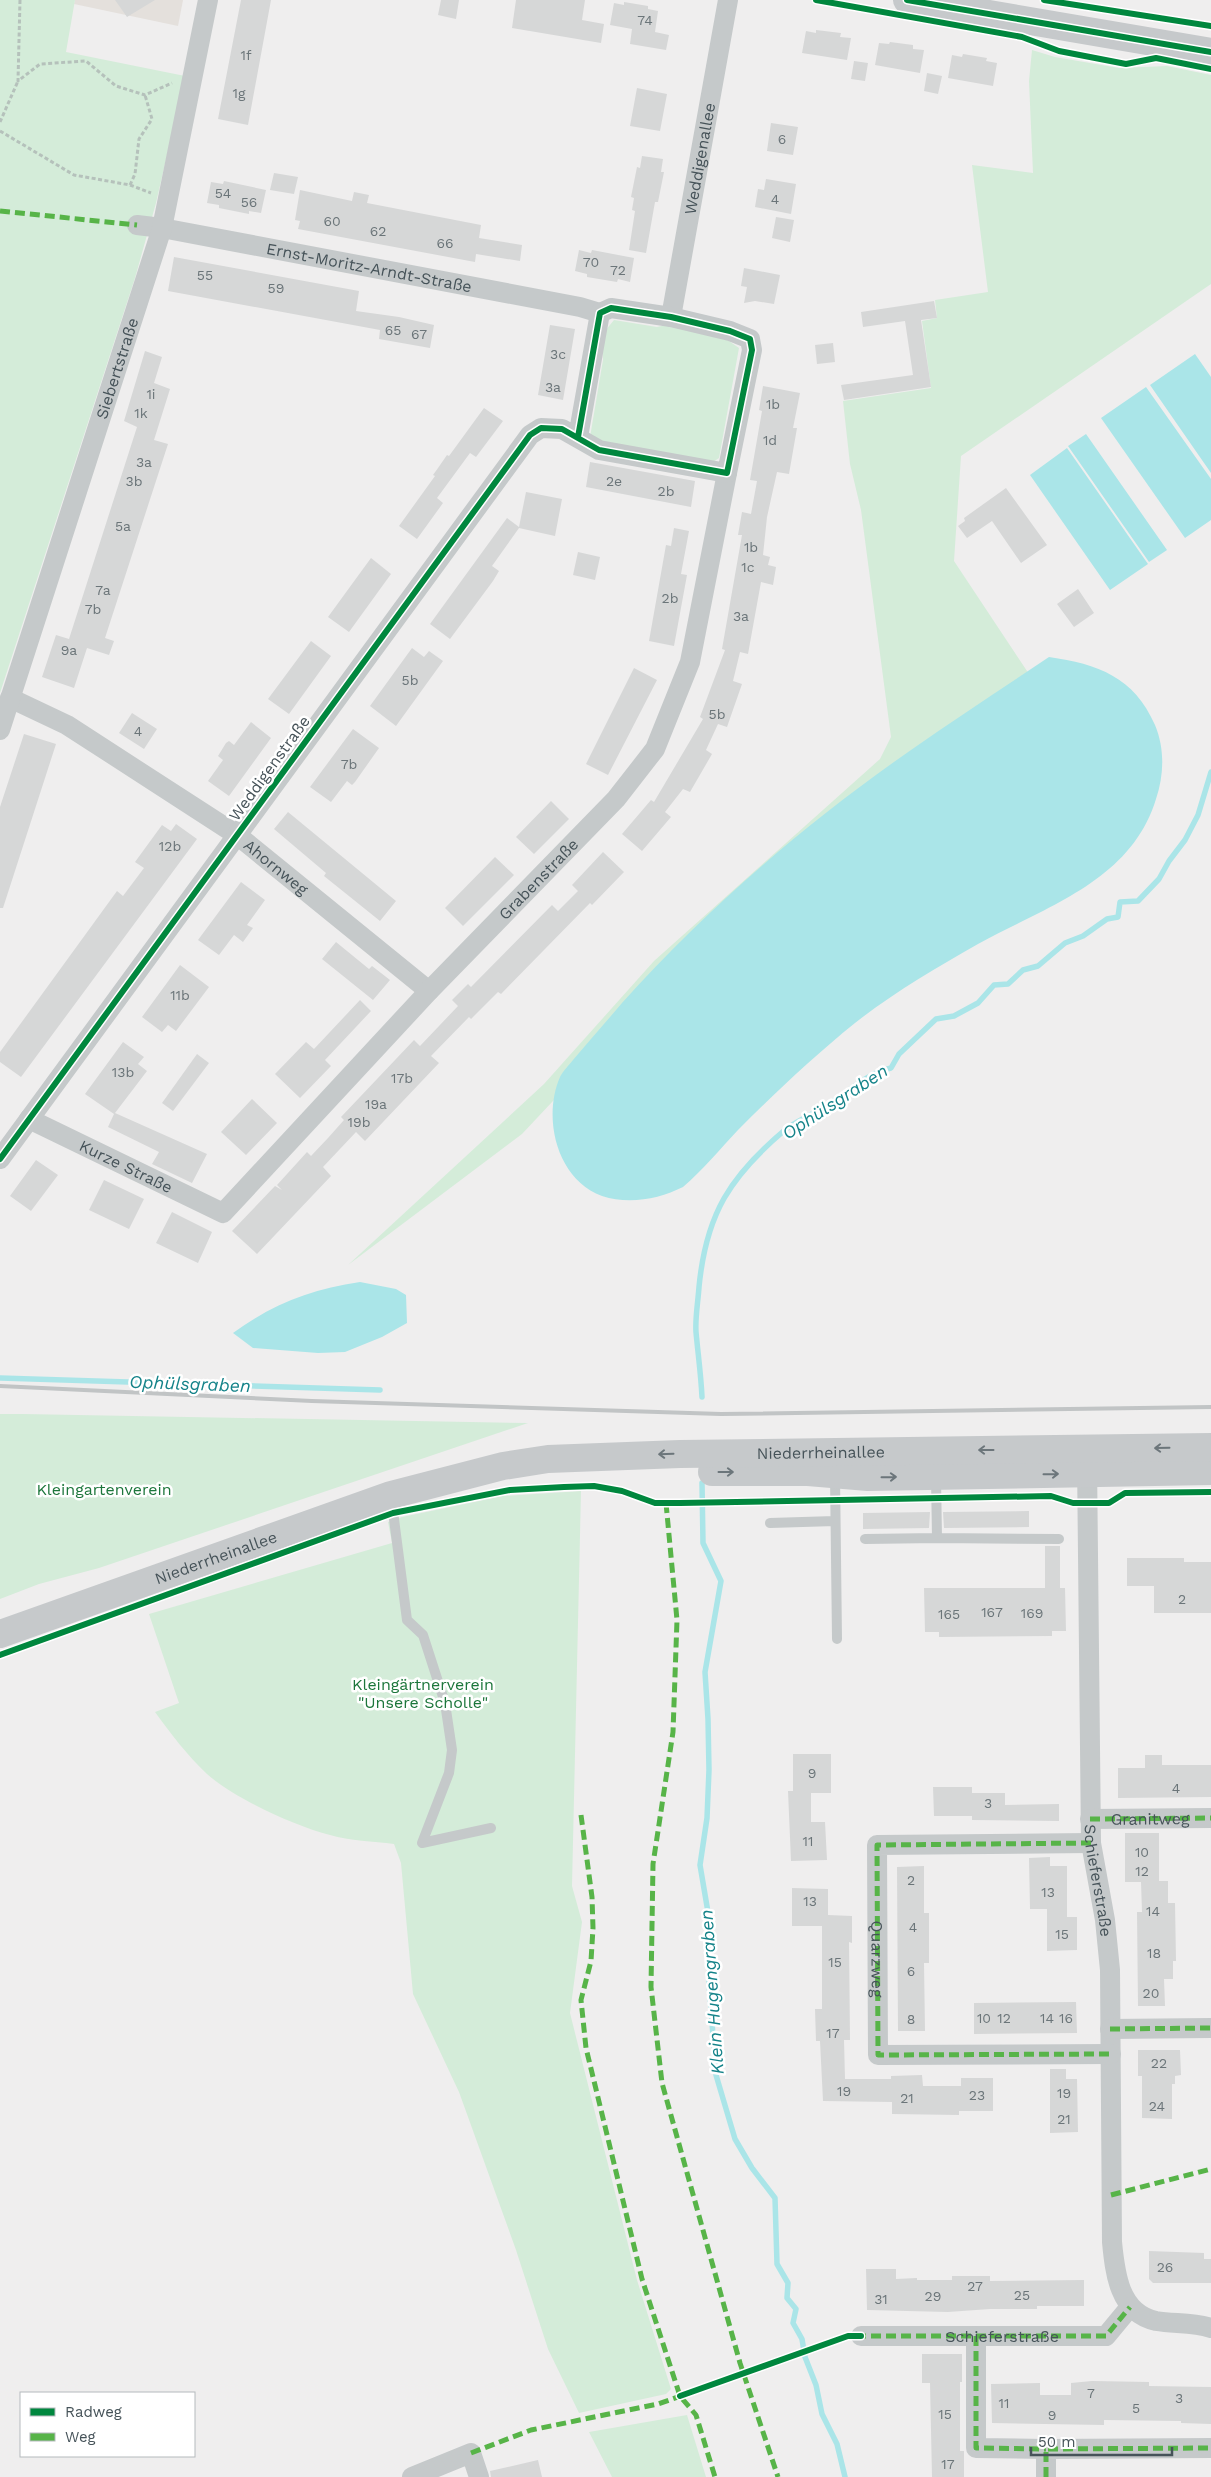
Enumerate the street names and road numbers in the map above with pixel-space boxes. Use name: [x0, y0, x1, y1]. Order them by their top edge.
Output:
street label: Weddigenallee: [681, 101, 719, 216]
street label: Ernst-Moritz-Arndt-Straße: [265, 239, 473, 296]
street label: Siebertstraße: [92, 315, 142, 422]
street label: Weddigenstraße: [225, 712, 314, 825]
street label: Ahornweg: [240, 835, 312, 899]
street label: Grabenstraße: [495, 835, 582, 924]
street label: Kurze Straße: [76, 1136, 176, 1197]
street label: Niederrheinallee: [756, 1442, 885, 1463]
street label: Niederrheinallee: [152, 1527, 280, 1588]
street label: Granitweg: [1111, 1809, 1190, 1829]
street label: Schieferstraße: [1081, 1824, 1116, 1937]
street label: Quarzweg: [867, 1921, 887, 1998]
street label: Schieferstraße: [945, 2327, 1059, 2346]

